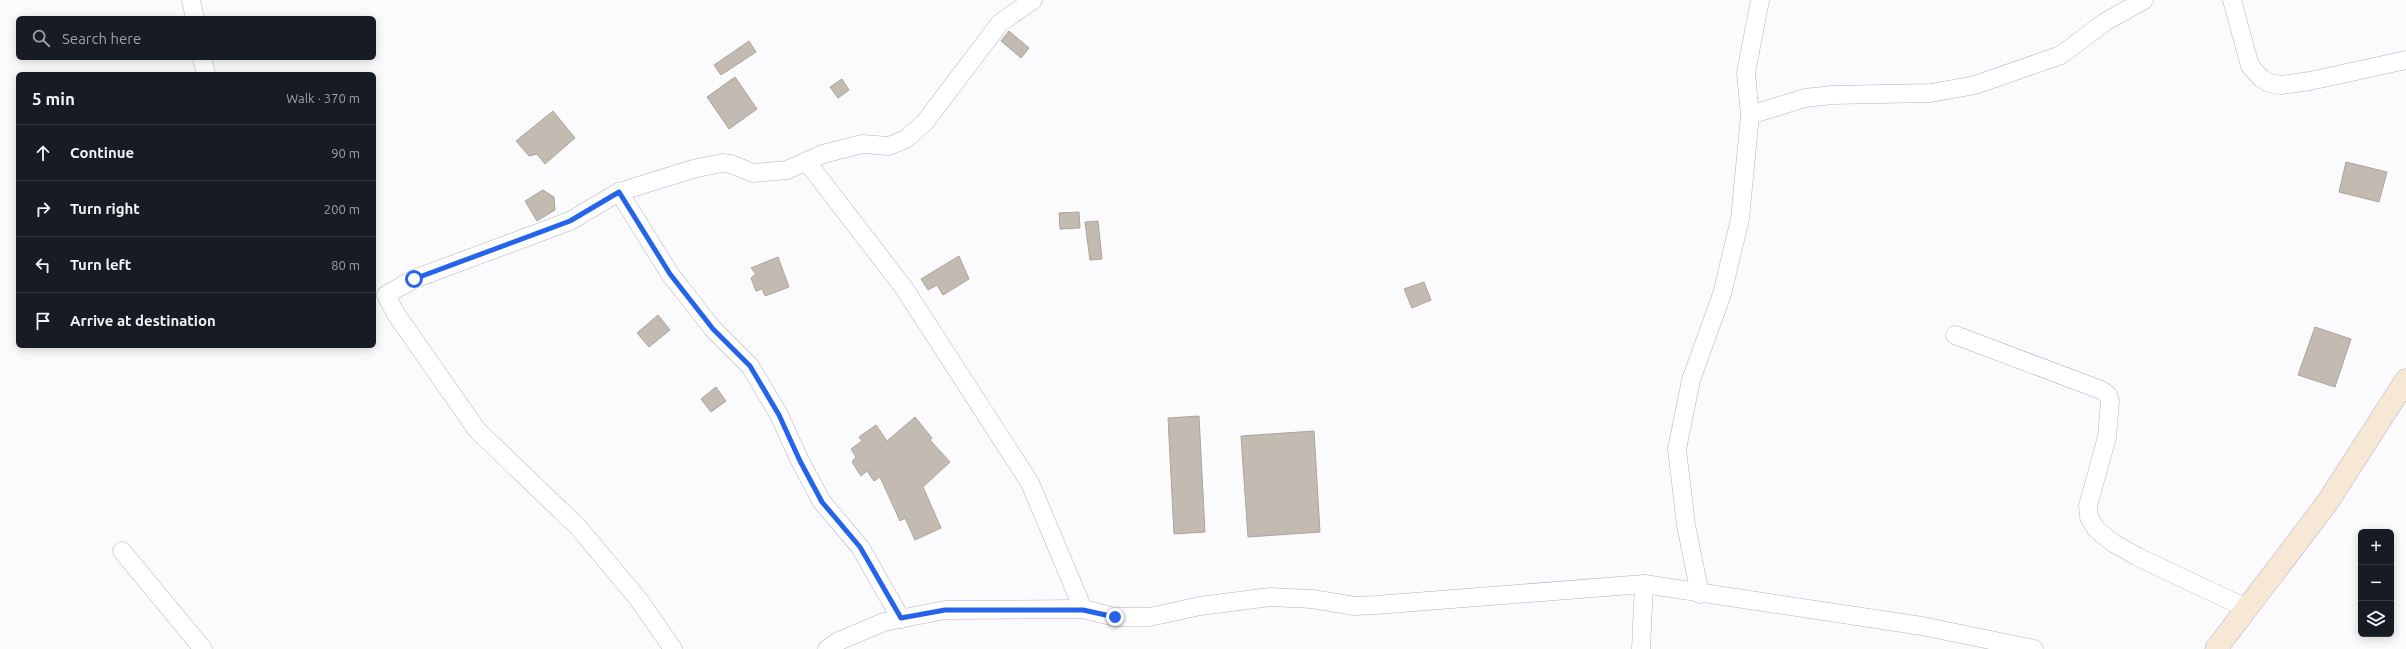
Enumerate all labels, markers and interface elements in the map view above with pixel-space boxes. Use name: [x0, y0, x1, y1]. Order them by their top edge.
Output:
search box: [16, 16, 376, 60]
icon: search: [30, 27, 52, 49]
text: Search here: [62, 30, 141, 47]
text: 5 min: [32, 89, 75, 108]
text: Walk · 370 m: [286, 91, 360, 105]
icon: ahead: [32, 142, 54, 164]
text: Continue: [70, 144, 134, 161]
text: 90 m: [331, 146, 360, 160]
icon: right: [32, 198, 54, 220]
text: Turn right: [70, 200, 140, 217]
text: 200 m: [324, 202, 360, 216]
icon: left: [32, 254, 54, 276]
text: Turn left: [70, 256, 131, 273]
text: 80 m: [331, 258, 360, 272]
route start: [405, 270, 423, 288]
icon: arrive: [32, 310, 54, 332]
text: Arrive at destination: [70, 312, 216, 329]
map controls: [2358, 529, 2394, 637]
button: +: [2358, 529, 2394, 565]
button: −: [2358, 565, 2394, 601]
button: layers: [2358, 601, 2394, 637]
route end: [1106, 608, 1124, 626]

